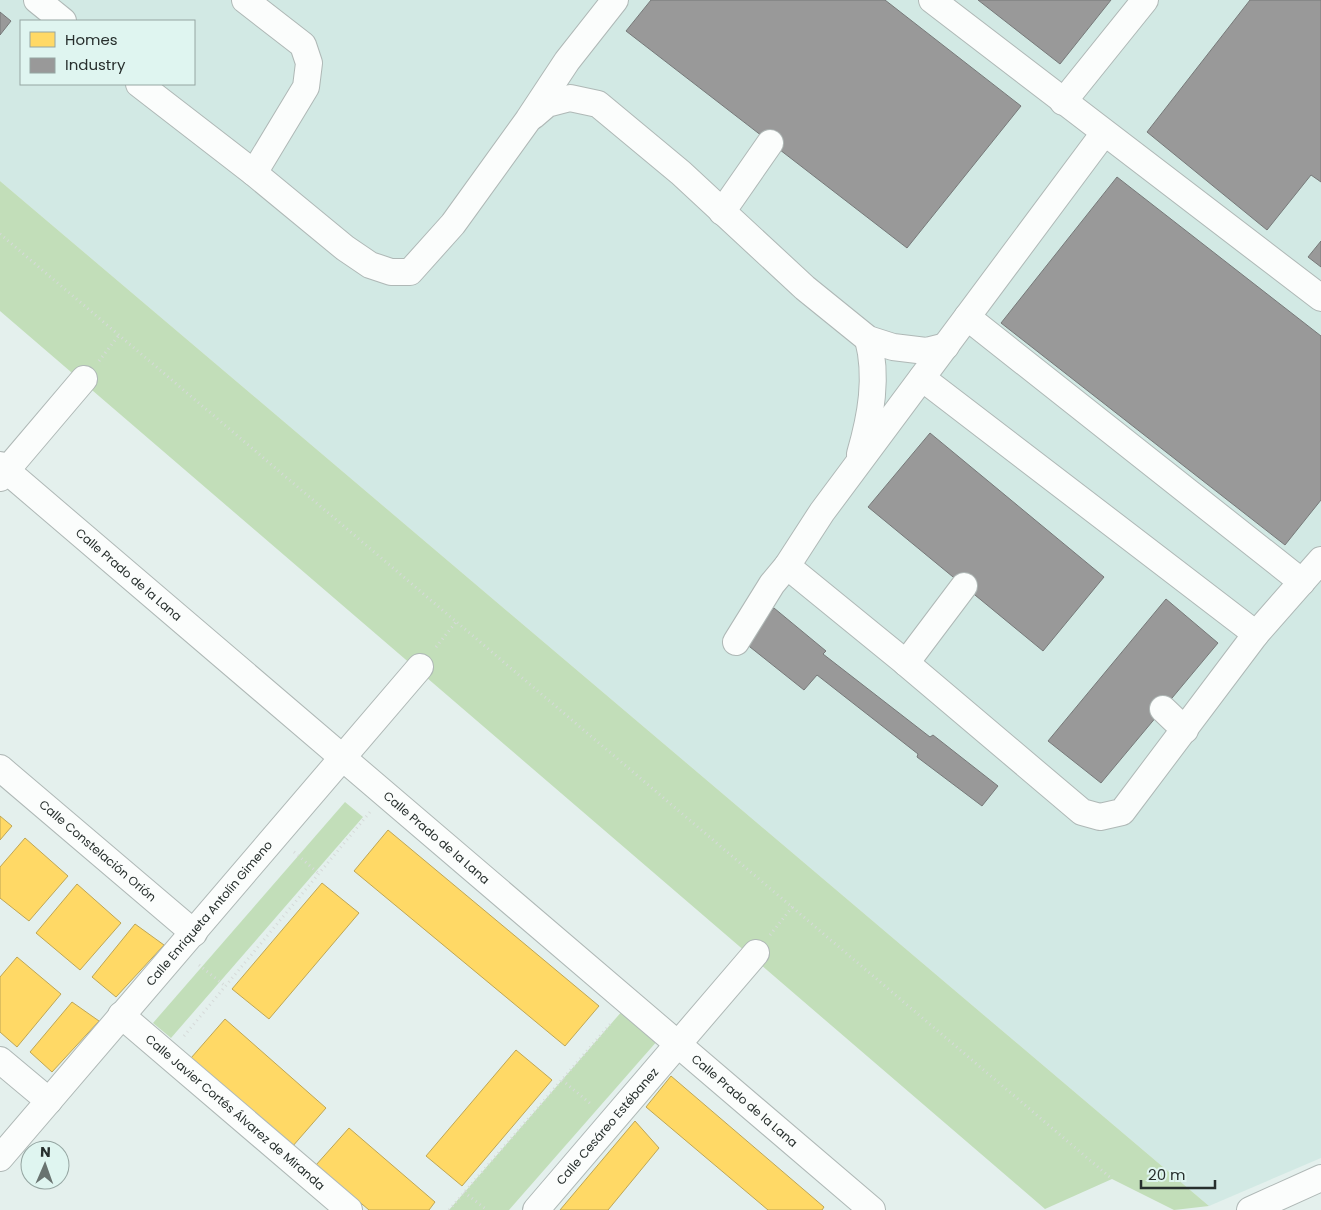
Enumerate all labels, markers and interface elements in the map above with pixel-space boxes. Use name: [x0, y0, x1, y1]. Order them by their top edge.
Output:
legend: [20, 20, 195, 85]
text: Homes: [65, 29, 118, 50]
text: Industry: [65, 54, 126, 75]
street label: Calle Prado de la Lana: [72, 524, 186, 625]
street label: Calle Prado de la Lana: [380, 787, 493, 888]
street label: Calle Constelación Orión: [36, 796, 160, 905]
street label: Calle Enriqueta Antolín Gimeno: [142, 836, 276, 989]
street label: Calle Javier Cortés Álvarez de Miranda: [142, 1031, 329, 1194]
street label: Calle Prado de la Lana: [688, 1050, 801, 1151]
street label: Calle Cesáreo Estébanez: [552, 1064, 662, 1188]
north arrow: [20, 1140, 70, 1190]
text: N: [40, 1142, 51, 1162]
scale bar: [1141, 1158, 1215, 1190]
text: 20 m: [1148, 1164, 1186, 1185]

